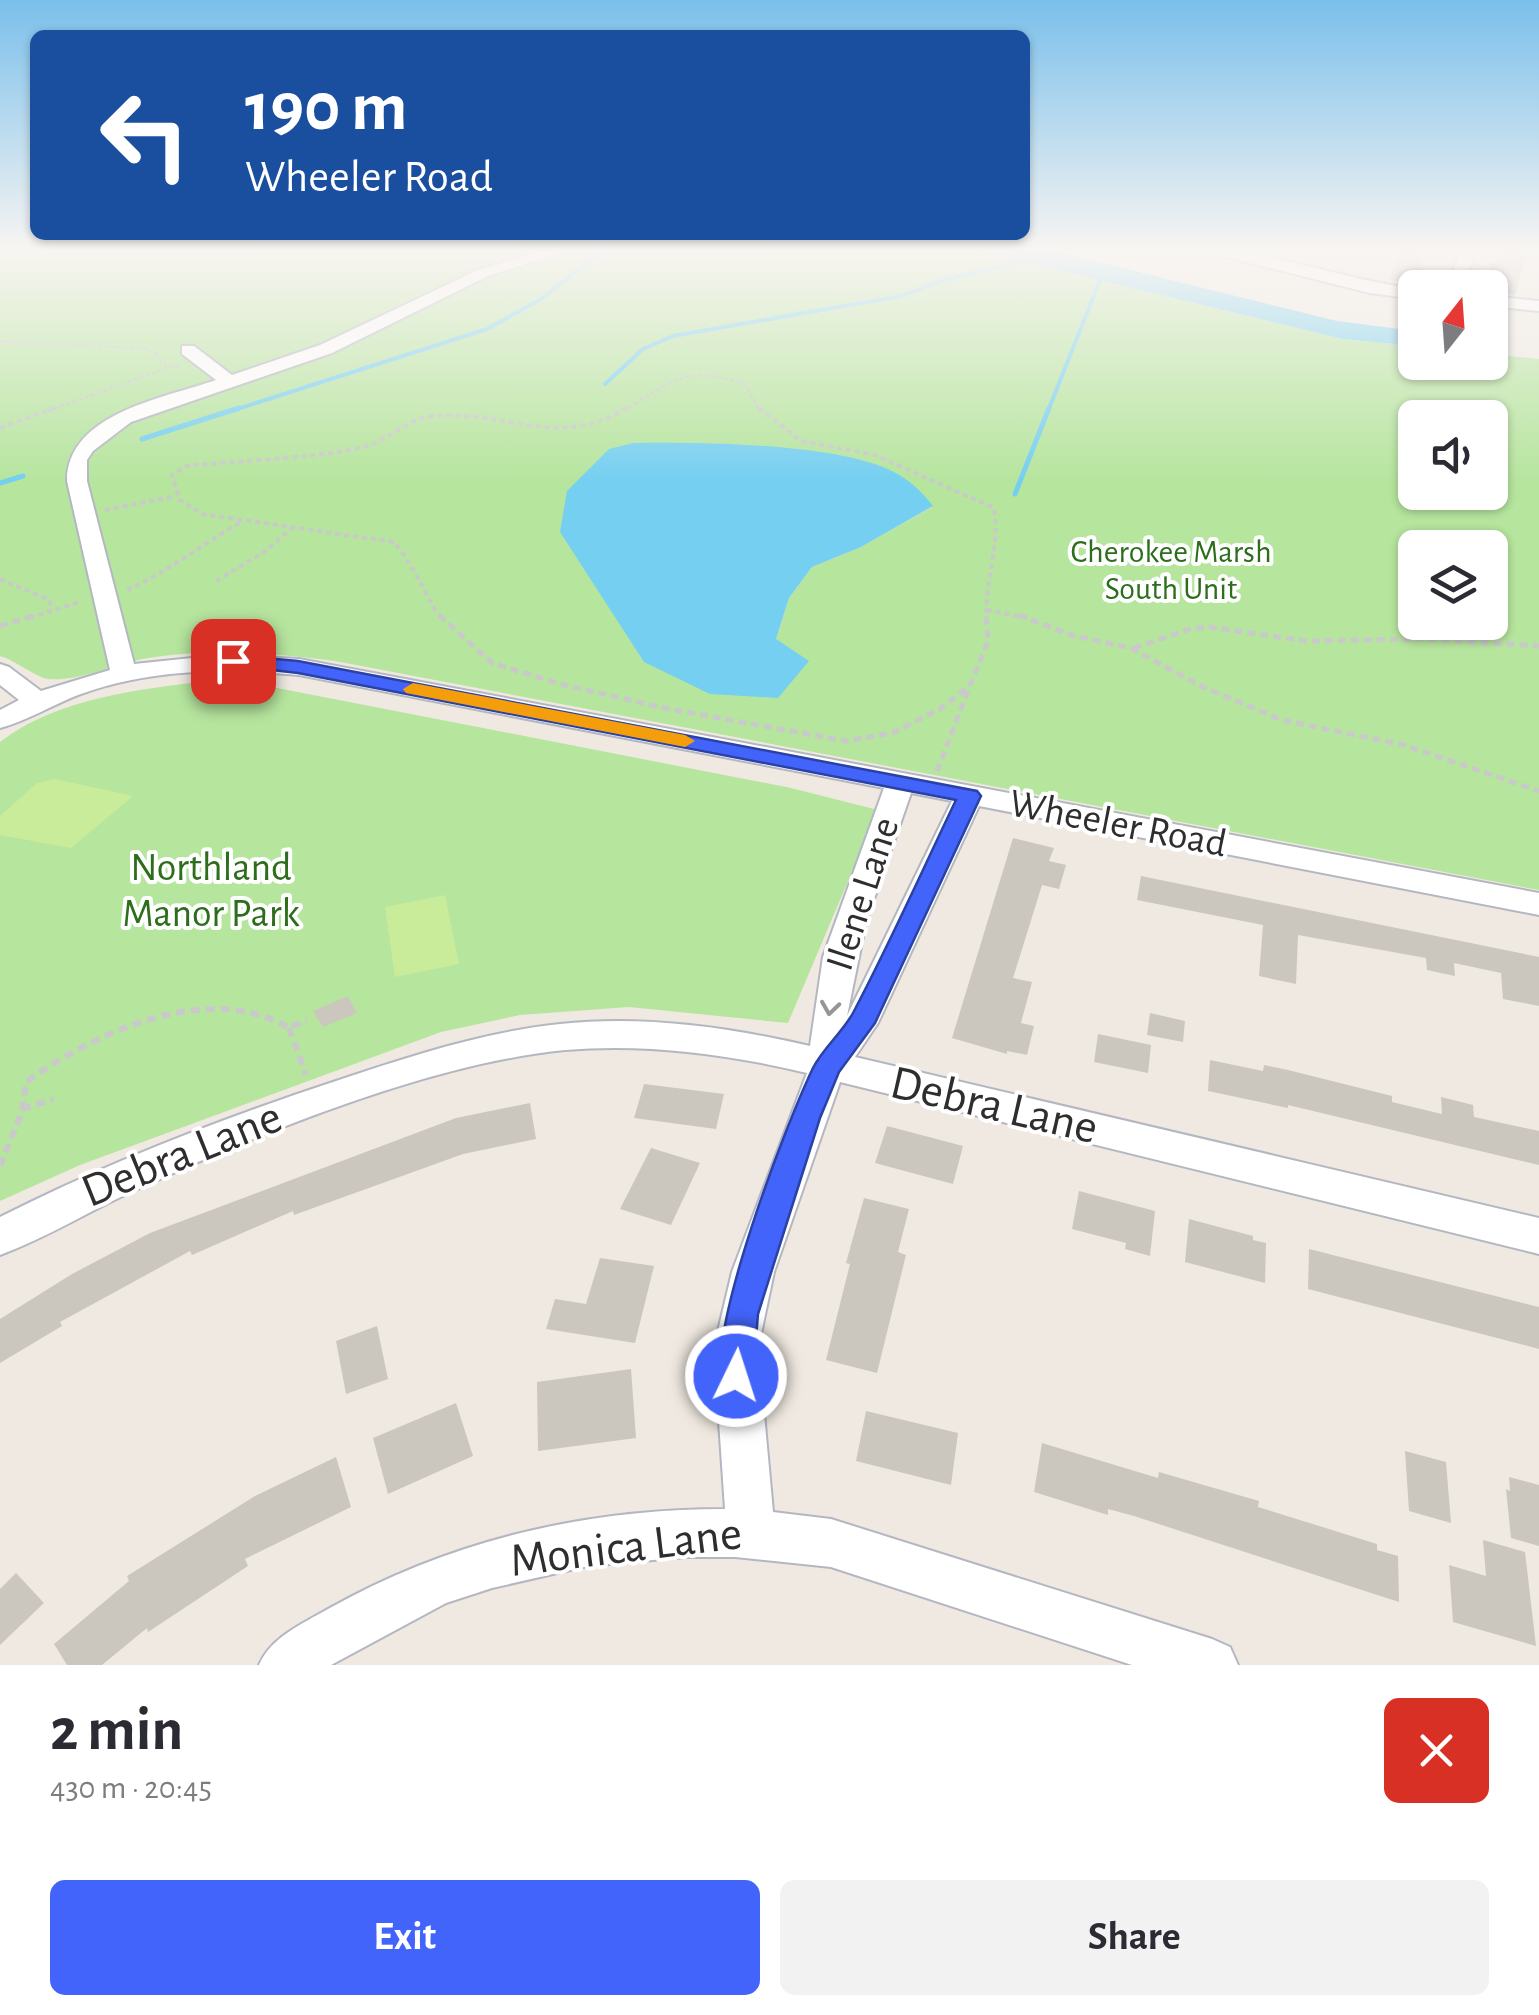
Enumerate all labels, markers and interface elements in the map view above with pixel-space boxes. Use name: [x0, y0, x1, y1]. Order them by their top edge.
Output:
icon: left: [80, 70, 210, 200]
text: 190 m: [245, 73, 408, 143]
text: Wheeler Road: [245, 155, 493, 200]
north arrow: [1398, 270, 1508, 380]
map controls: [1398, 270, 1508, 640]
button: sound: [1398, 400, 1508, 510]
button: layers: [1398, 530, 1508, 640]
park label: Cherokee Marsh South Unit: [1070, 536, 1272, 605]
pin: [191, 619, 276, 704]
icon: arrive: [206, 634, 261, 689]
street label: Wheeler Road: [1006, 783, 1230, 865]
street label: Ilene Lane: [819, 812, 907, 976]
park label: Northland Manor Park: [122, 848, 300, 934]
one-way arrow: [820, 1000, 841, 1016]
street label: Debra Lane: [886, 1059, 1102, 1153]
street label: Debra Lane: [75, 1093, 289, 1217]
position arrow: [684, 1324, 788, 1428]
street label: Monica Lane: [507, 1510, 745, 1586]
button: close: [1384, 1698, 1489, 1803]
text: 2 min: [50, 1701, 183, 1761]
text: 430 m · 20:45: [50, 1772, 212, 1804]
button: Exit: [50, 1880, 760, 1995]
button: Share: [780, 1880, 1489, 1995]

